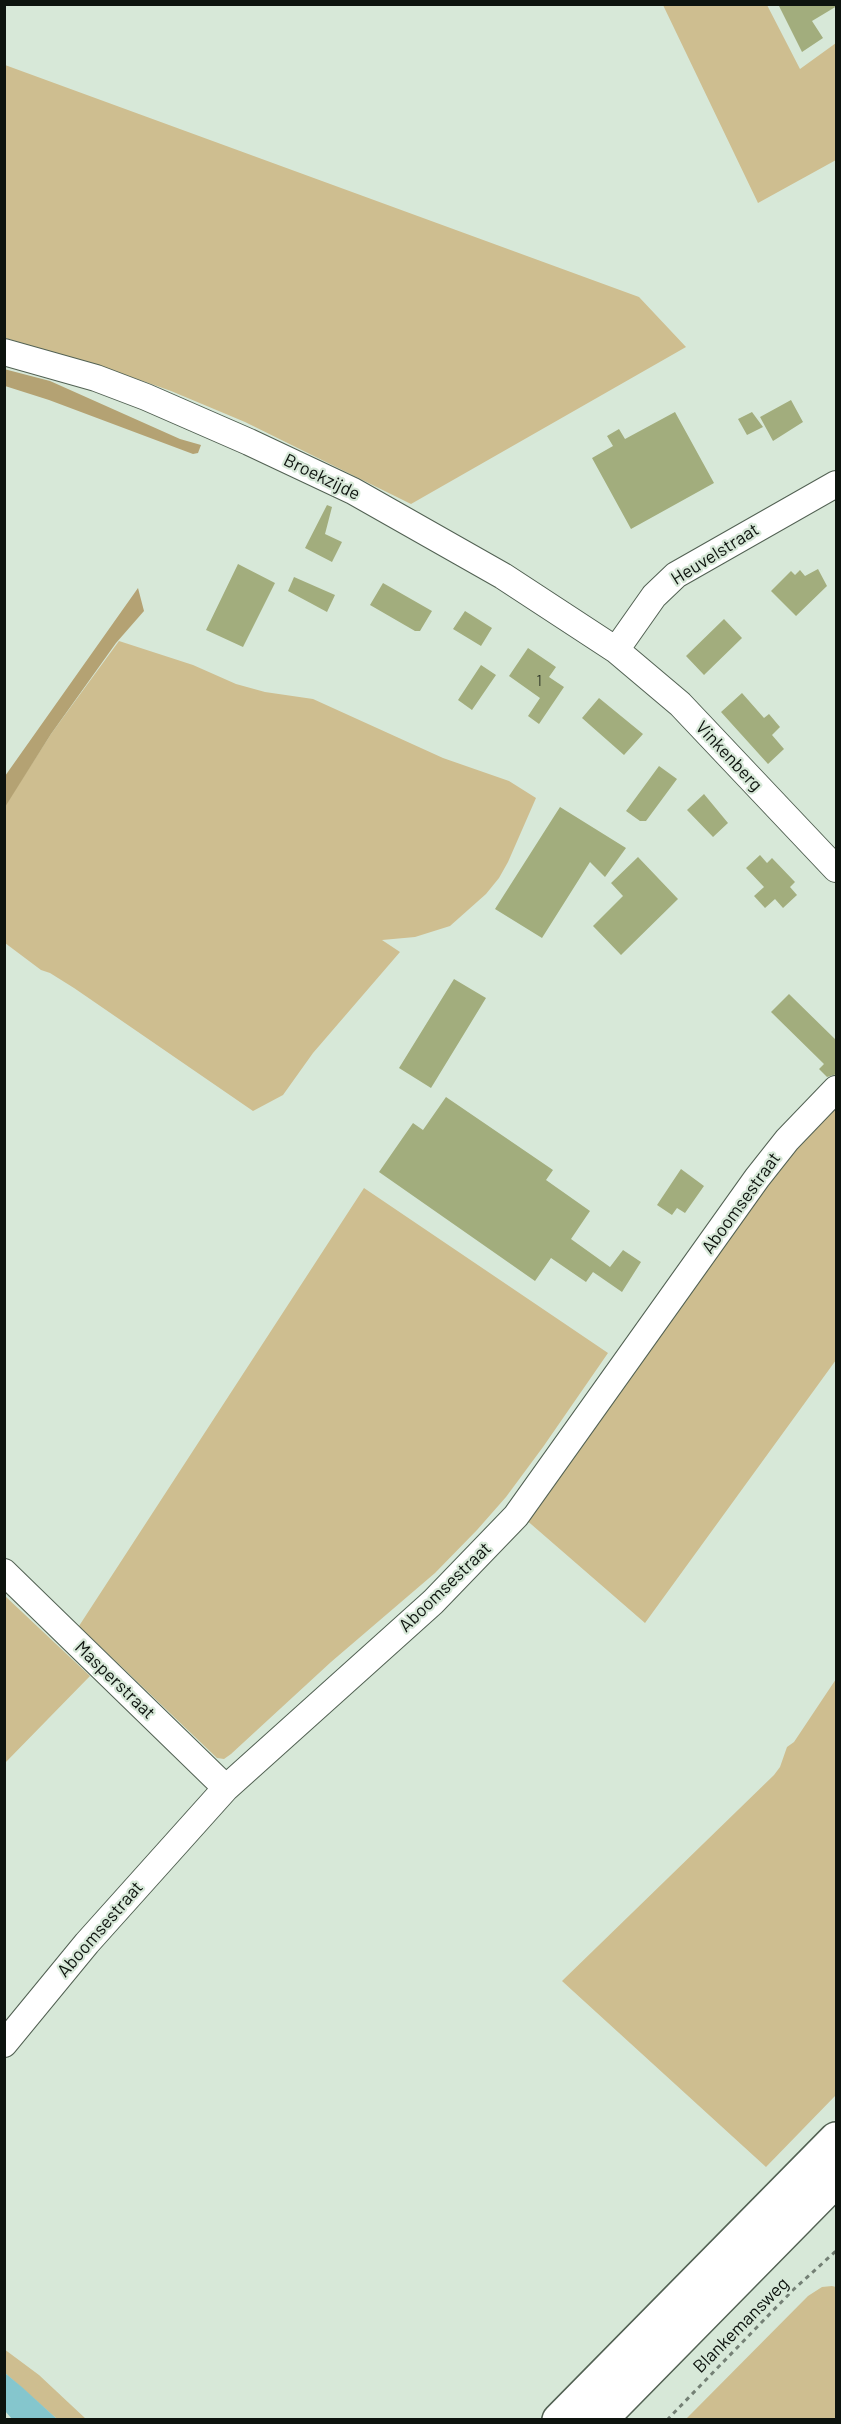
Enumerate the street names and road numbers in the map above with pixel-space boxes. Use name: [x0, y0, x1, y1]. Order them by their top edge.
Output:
street label: Broekzijde: [280, 449, 364, 505]
street label: Heuvelstraat: [667, 518, 763, 590]
street label: Vinkenberg: [691, 716, 767, 796]
street label: Aboomsestraat: [697, 1148, 785, 1258]
street label: Aboomsestraat: [394, 1538, 496, 1636]
street label: Masperstraat: [70, 1636, 160, 1724]
street label: Aboomsestraat: [53, 1877, 147, 1981]
street label: Blankemansweg: [689, 2273, 793, 2377]

